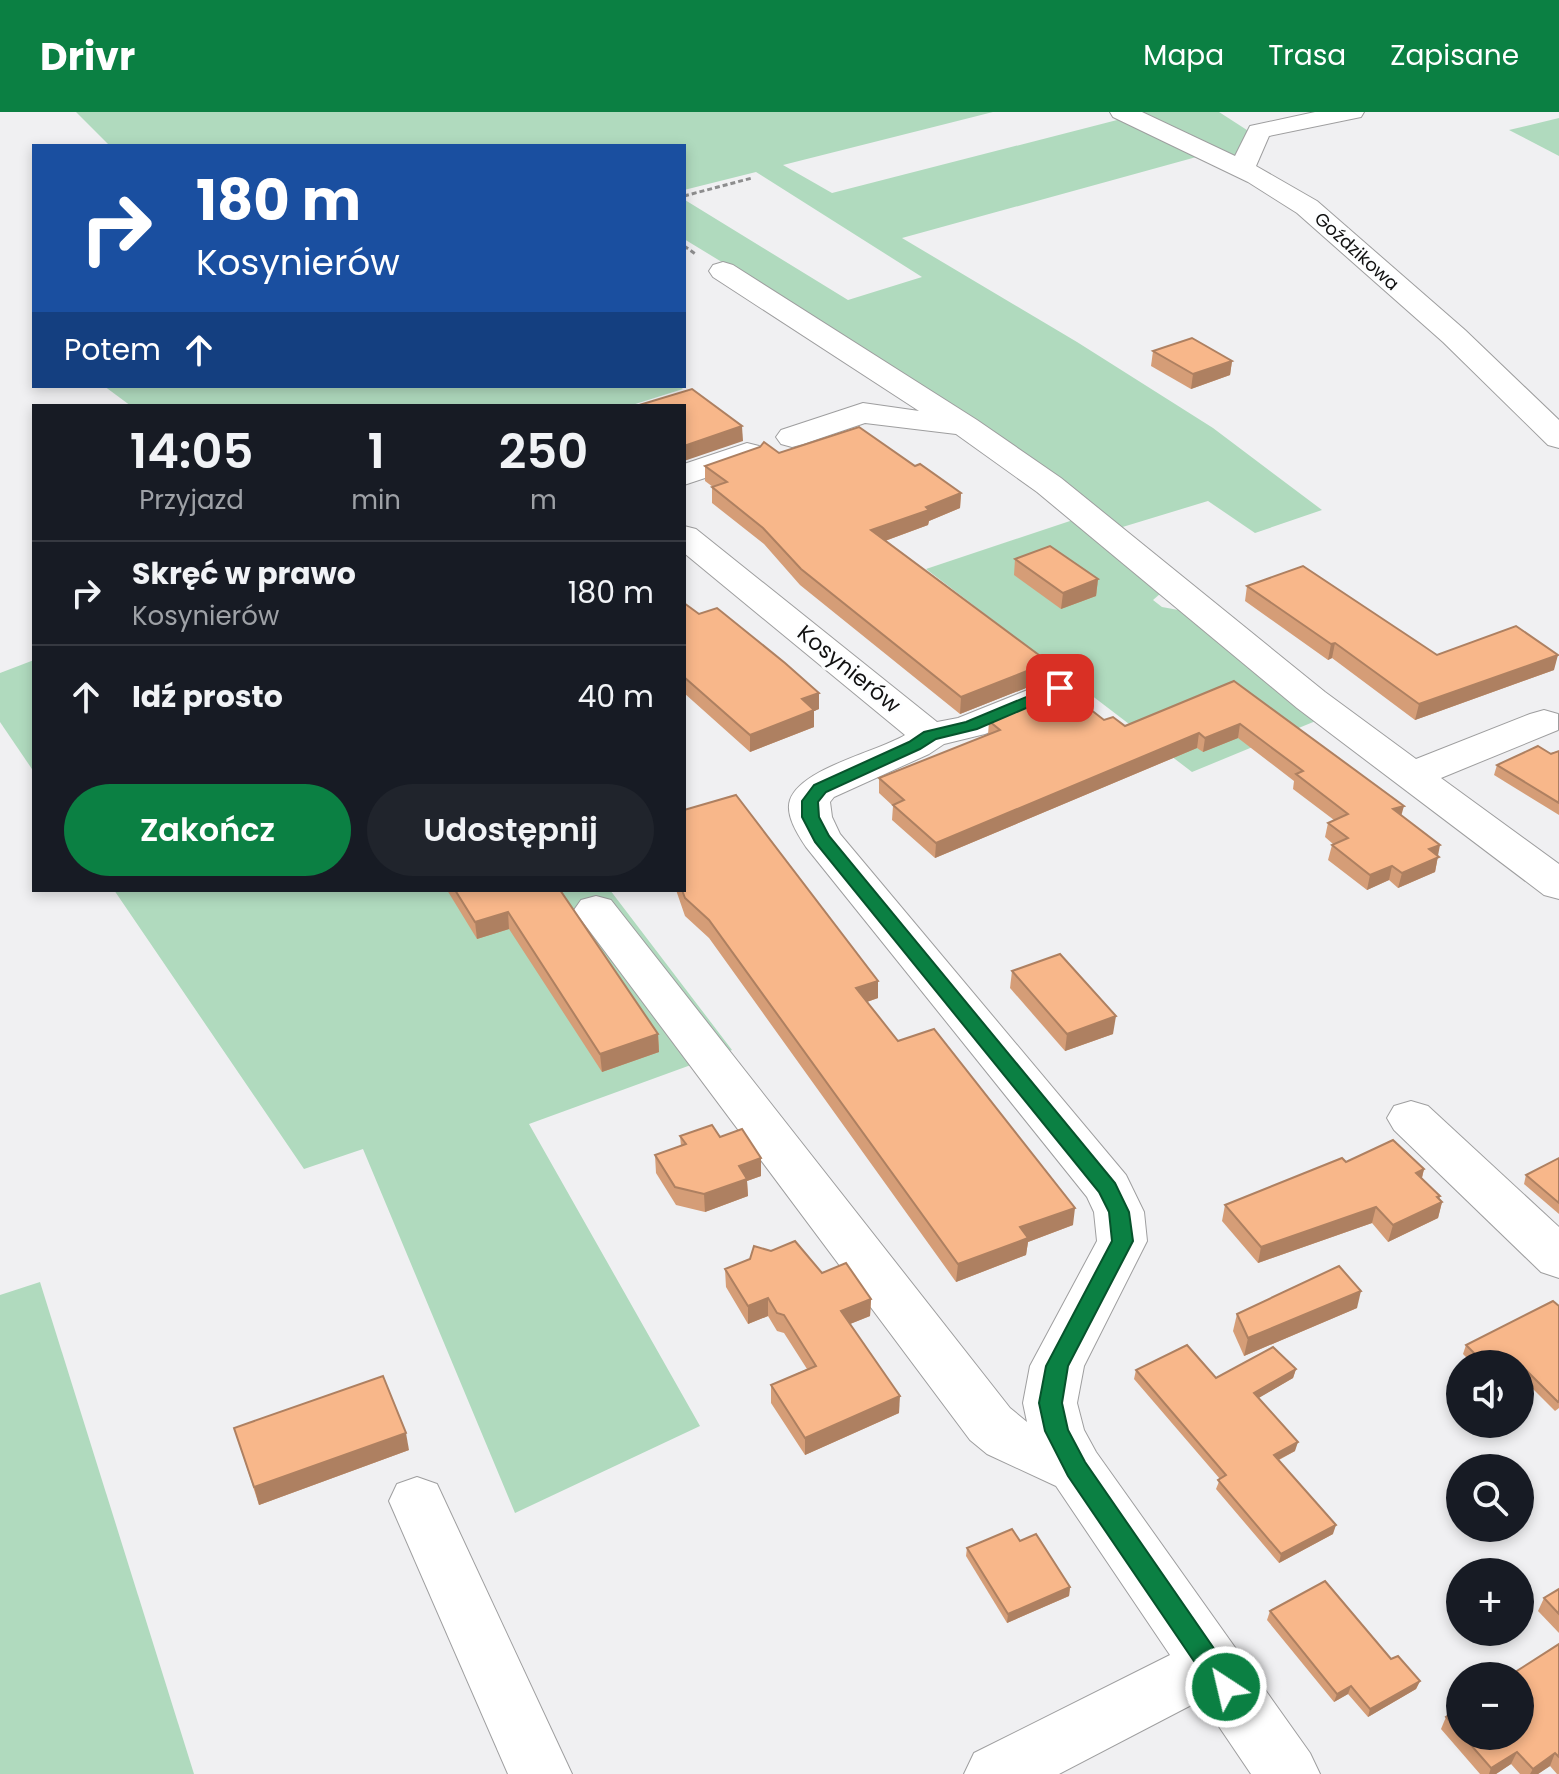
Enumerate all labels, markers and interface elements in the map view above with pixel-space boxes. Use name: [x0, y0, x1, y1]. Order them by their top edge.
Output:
text: Drivr: [40, 30, 135, 83]
text: Mapa: [1143, 36, 1224, 75]
text: Trasa: [1268, 36, 1346, 75]
text: Zapisane: [1390, 36, 1519, 75]
text: 180 m: [196, 161, 361, 240]
icon: right: [64, 176, 168, 280]
street label: Goździkowa: [1309, 206, 1405, 296]
text: Kosynierów: [196, 237, 400, 288]
text: Potem: [64, 328, 161, 371]
icon: ahead: [177, 328, 221, 372]
text: 14:05: [130, 418, 253, 485]
text: 1: [367, 418, 385, 485]
text: 250: [499, 418, 588, 485]
text: Przyjazd: [139, 482, 244, 518]
text: min: [351, 482, 401, 518]
text: m: [530, 482, 557, 518]
text: Skręć w prawo: [132, 552, 356, 595]
icon: right: [64, 571, 108, 615]
text: 180 m: [568, 571, 654, 614]
text: Kosynierów: [132, 598, 279, 634]
street label: Kosynierów: [791, 618, 907, 720]
pin: [1026, 654, 1094, 722]
icon: arrive: [1038, 666, 1082, 710]
icon: ahead: [64, 675, 108, 719]
text: Idź prosto: [132, 675, 283, 718]
text: 40 m: [577, 675, 654, 718]
button: Zakończ: [64, 784, 351, 876]
button: Udostępnij: [367, 784, 654, 876]
map controls: [1446, 1350, 1534, 1750]
button: sound: [1446, 1350, 1534, 1438]
button: search: [1446, 1454, 1534, 1542]
button: +: [1446, 1558, 1534, 1646]
position arrow: [1184, 1645, 1268, 1729]
button: −: [1446, 1662, 1534, 1750]

